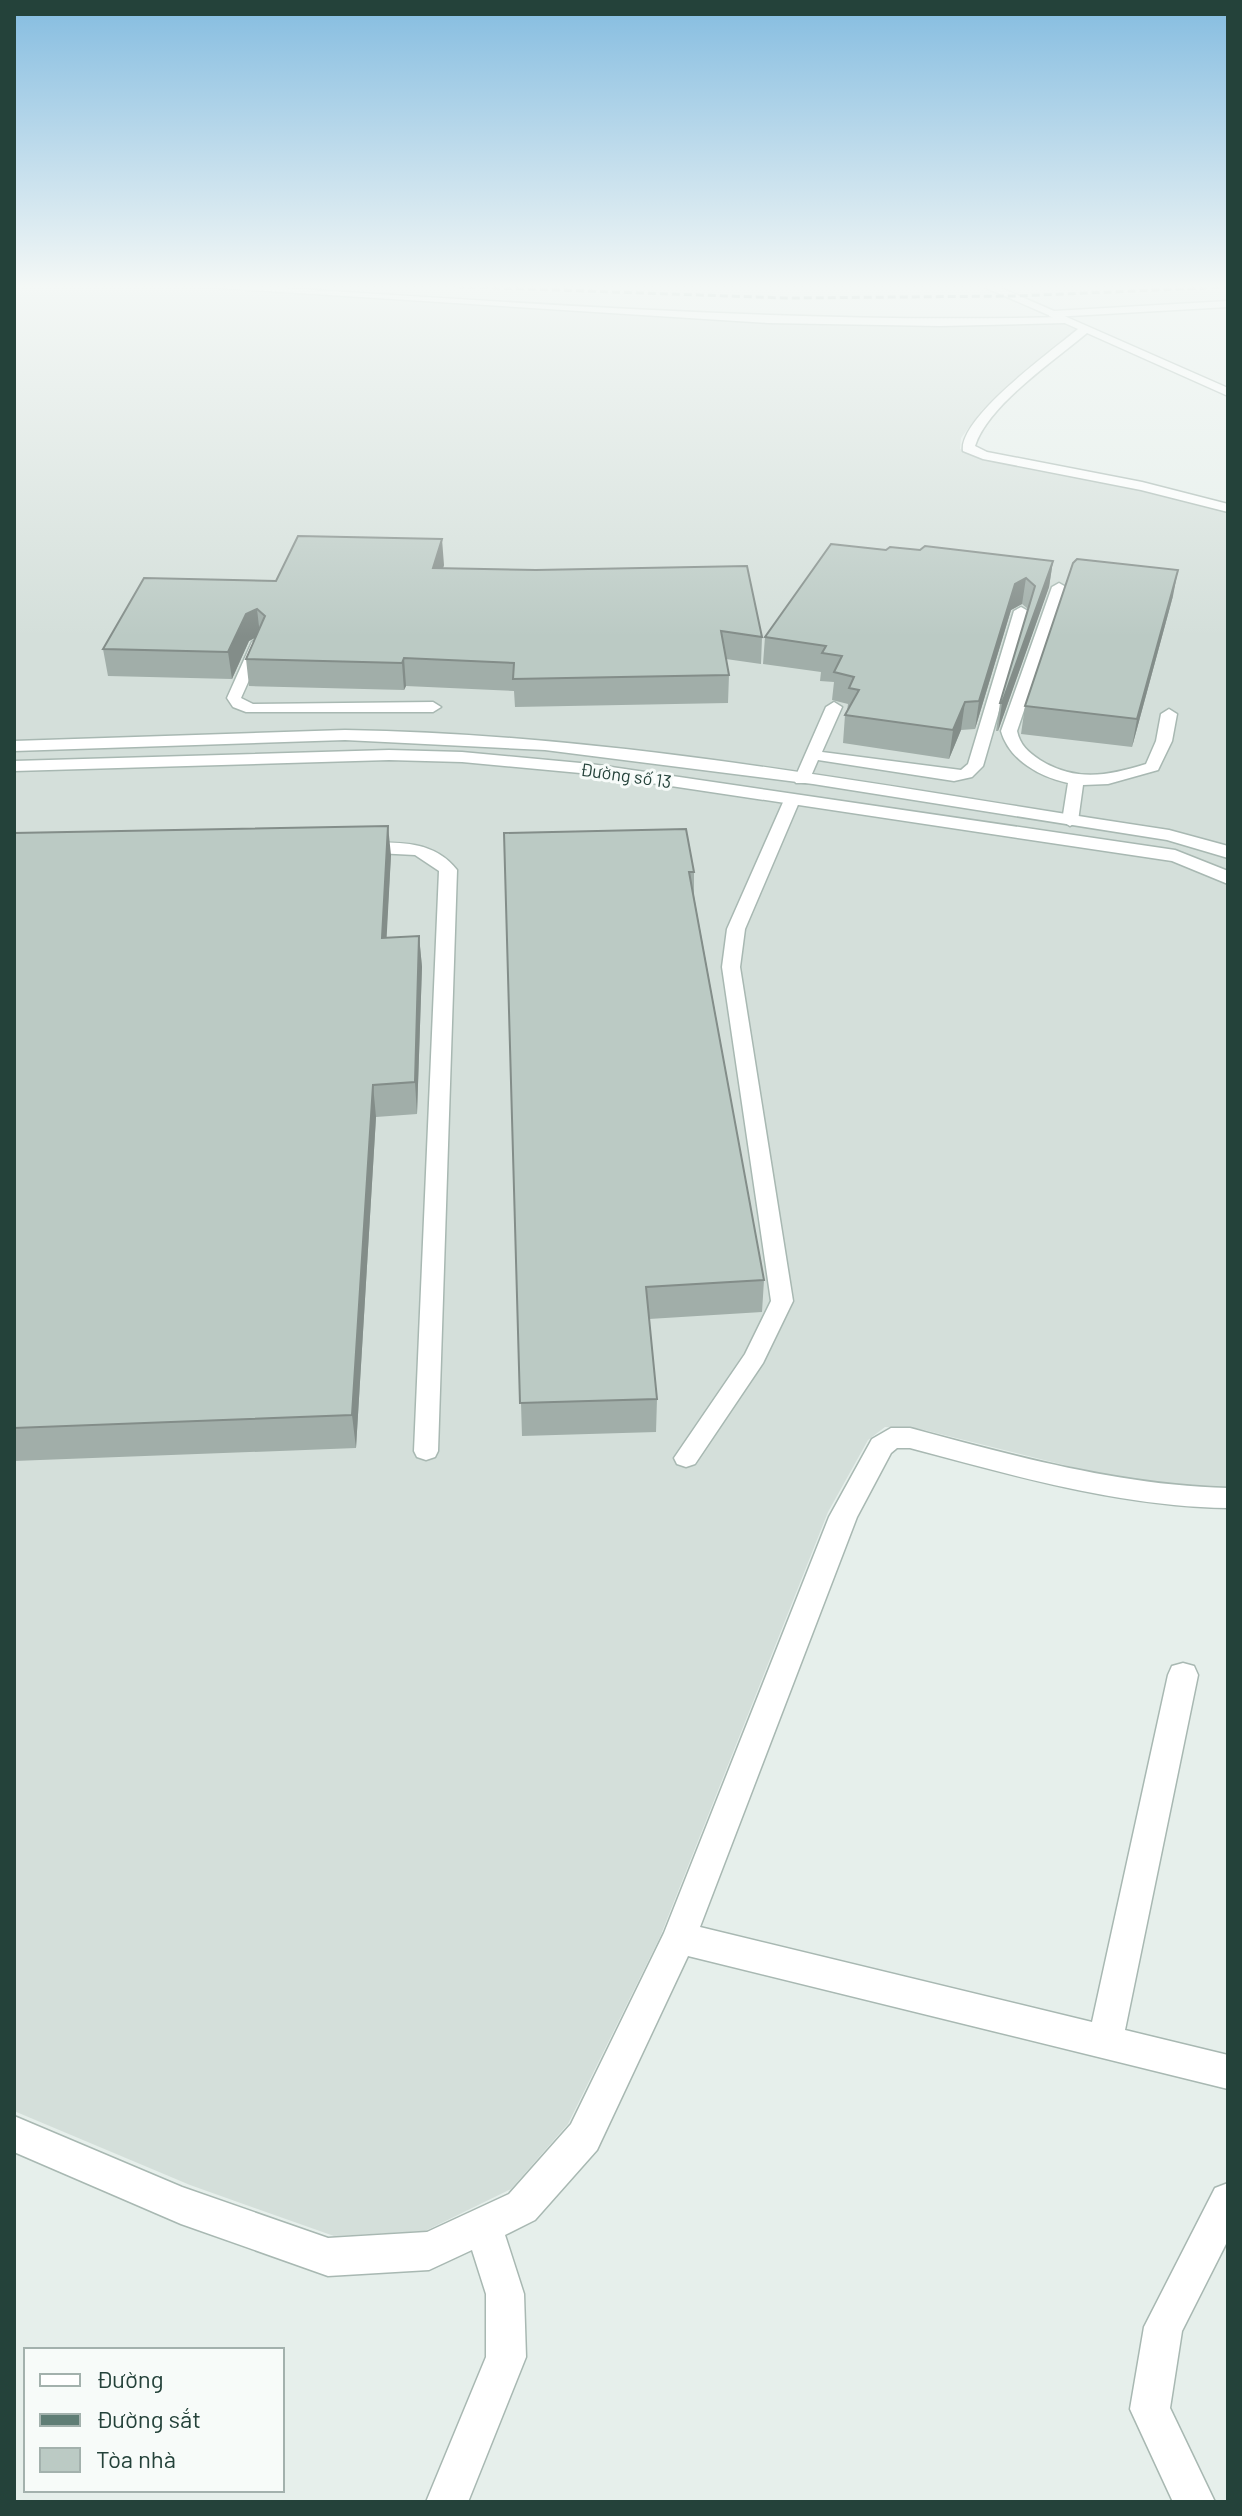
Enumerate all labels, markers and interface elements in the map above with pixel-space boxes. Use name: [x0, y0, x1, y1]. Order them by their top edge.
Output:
street label: Đường số 13: [579, 758, 673, 792]
legend: [24, 2348, 284, 2492]
text: Đường: [96, 2364, 164, 2393]
text: Đường sắt: [96, 2404, 201, 2433]
text: Tòa nhà: [96, 2444, 176, 2473]

